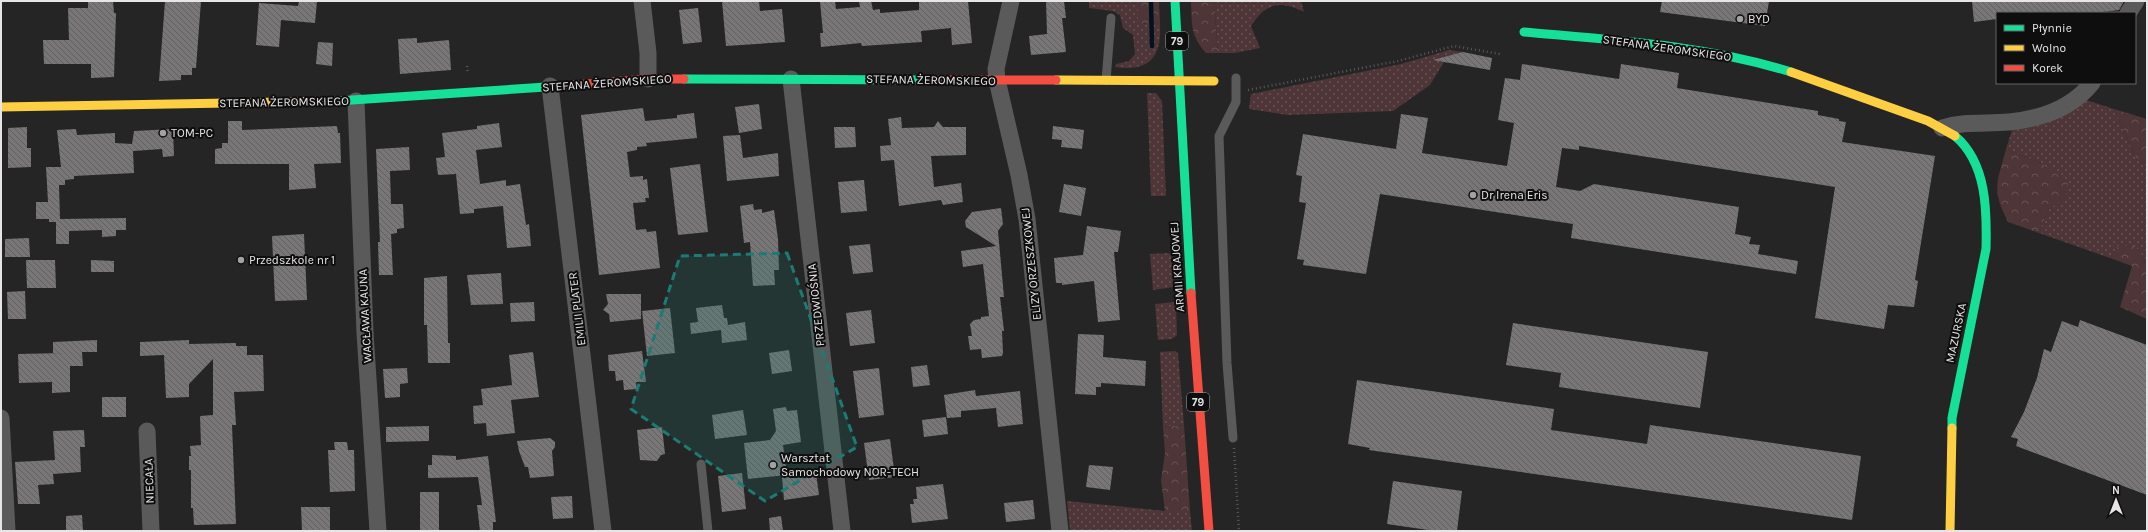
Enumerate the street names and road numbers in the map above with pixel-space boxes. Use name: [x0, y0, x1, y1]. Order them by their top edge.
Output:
road number: 79: [1166, 32, 1188, 50]
street label: STEFANA ŻEROMSKIEGO: [1602, 32, 1732, 64]
street label: STEFANA ŻEROMSKIEGO: [542, 71, 672, 95]
street label: STEFANA ŻEROMSKIEGO: [866, 72, 996, 88]
street label: STEFANA ŻEROMSKIEGO: [219, 94, 349, 110]
street label: ELIZY ORZESZKOWEJ: [1018, 207, 1044, 321]
street label: ARMII KRAJOWEJ: [1167, 221, 1187, 313]
street label: PRZEDWIOŚNIA: [804, 263, 827, 347]
street label: WACŁAWA KAUNA: [356, 269, 374, 363]
street label: EMILII PLATER: [566, 271, 588, 347]
street label: MAZURSKA: [1943, 302, 1969, 364]
road number: 79: [1187, 393, 1209, 411]
street label: NIECAŁA: [141, 458, 157, 504]

